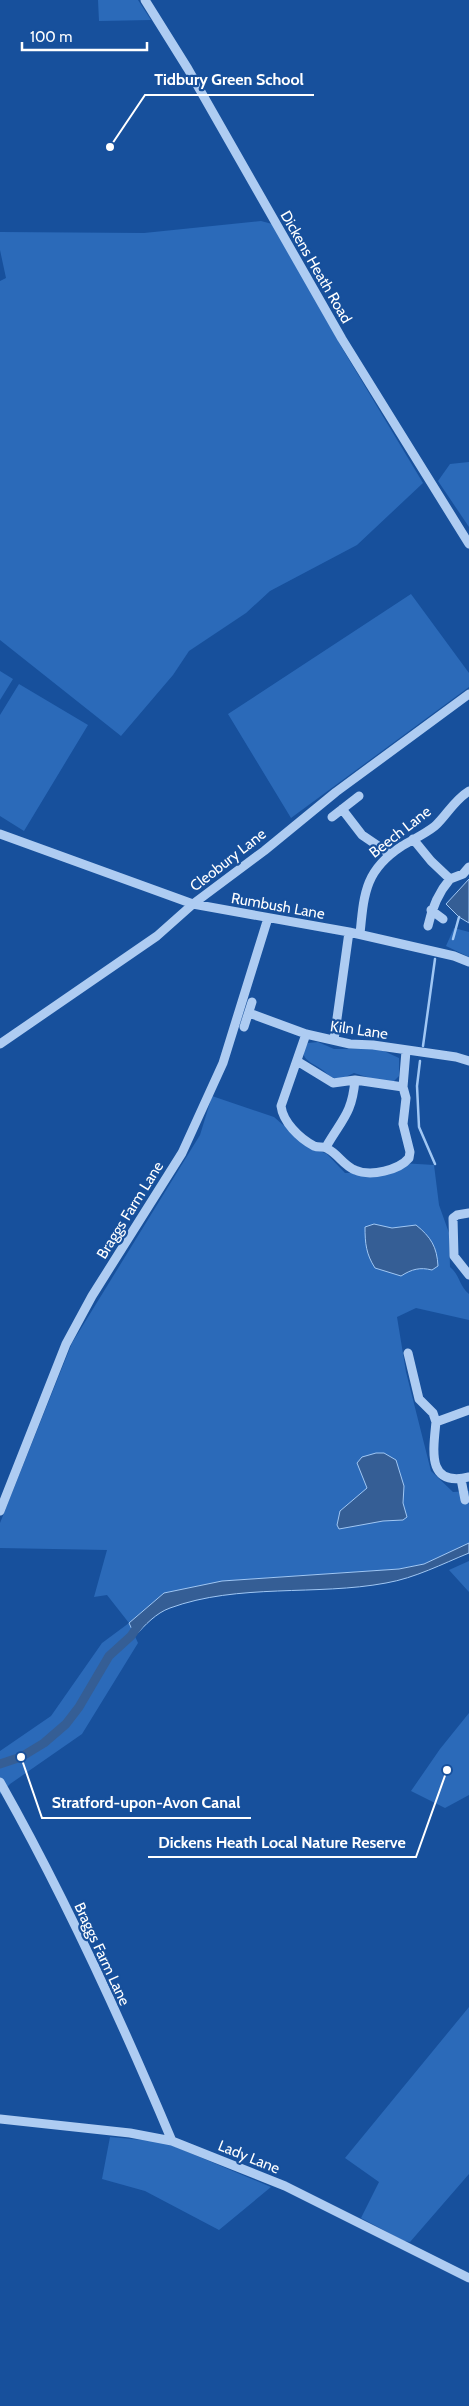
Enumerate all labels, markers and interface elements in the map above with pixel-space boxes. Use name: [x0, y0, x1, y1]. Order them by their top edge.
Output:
scale bar: [22, 20, 148, 52]
text: 100 m: [30, 28, 72, 46]
callout: Tidbury Green School: [145, 64, 314, 95]
text: Tidbury Green School: [154, 70, 304, 89]
street label: Dickens Heath Road: [276, 207, 356, 327]
street label: Beech Lane: [366, 802, 435, 862]
street label: Cleobury Lane: [186, 825, 270, 895]
street label: Rumbush Lane: [230, 889, 326, 923]
street label: Kiln Lane: [329, 1017, 389, 1043]
street label: Braggs Farm Lane: [93, 1158, 167, 1262]
callout: Stratford-upon-Avon Canal: [42, 1787, 251, 1818]
text: Stratford-upon-Avon Canal: [52, 1793, 240, 1812]
callout: Dickens Heath Local Nature Reserve: [148, 1826, 416, 1857]
text: Dickens Heath Local Nature Reserve: [158, 1833, 406, 1852]
street label: Braggs Farm Lane: [70, 1900, 134, 2009]
street label: Lady Lane: [216, 2137, 283, 2178]

